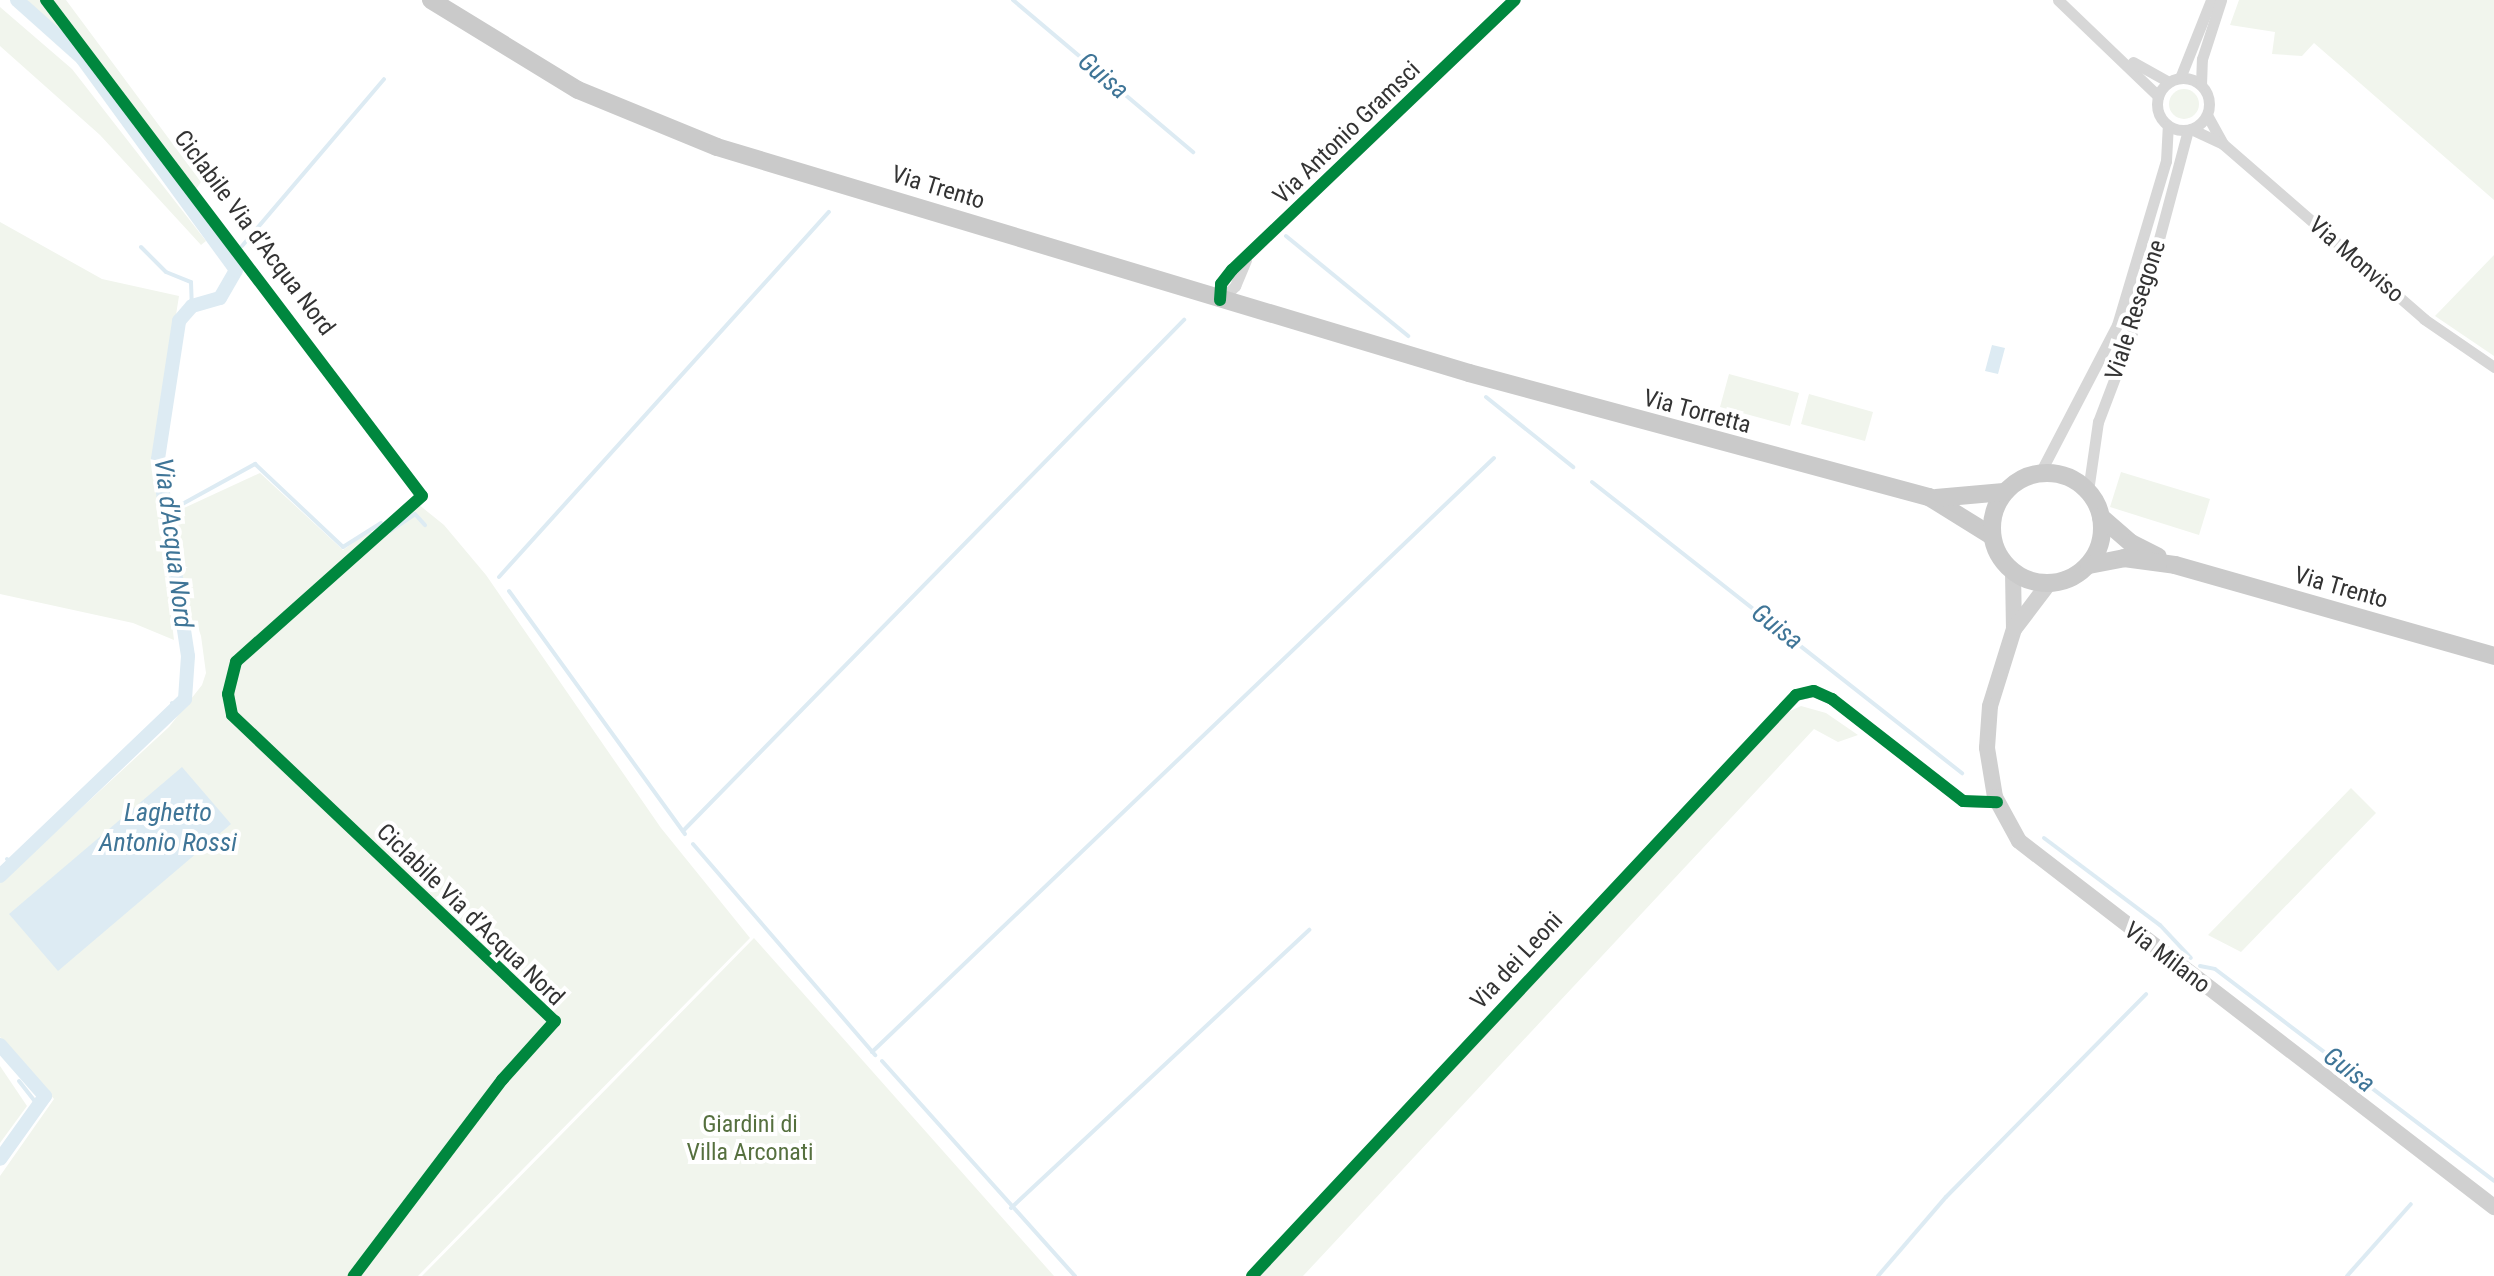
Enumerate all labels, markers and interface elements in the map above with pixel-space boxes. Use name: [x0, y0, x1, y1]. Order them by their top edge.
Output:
water label: Guisa: [1071, 46, 1135, 106]
street label: Via Antonio Gramsci: [1268, 56, 1426, 210]
street label: Ciclabile Via d’Acqua Nord: [167, 125, 341, 341]
street label: Via Trento: [888, 160, 988, 216]
street label: Via Monviso: [2303, 211, 2409, 309]
street label: Viale Resegone: [2100, 236, 2172, 384]
street label: Via Torretta: [1640, 384, 1754, 440]
water label: Via d'Acqua Nord: [147, 456, 199, 630]
street label: Via Trento: [2291, 561, 2391, 615]
water label: Guisa: [1745, 597, 1809, 657]
water label: Laghetto Antonio Rossi: [99, 797, 237, 858]
street label: Ciclabile Via d’Acqua Nord: [370, 818, 570, 1012]
street label: Via dei Leoni: [1465, 907, 1569, 1015]
street label: Via Milano: [2118, 916, 2216, 1000]
water label: Guisa: [2317, 1041, 2381, 1099]
park label: Giardini di Villa Arconati: [687, 1111, 813, 1167]

